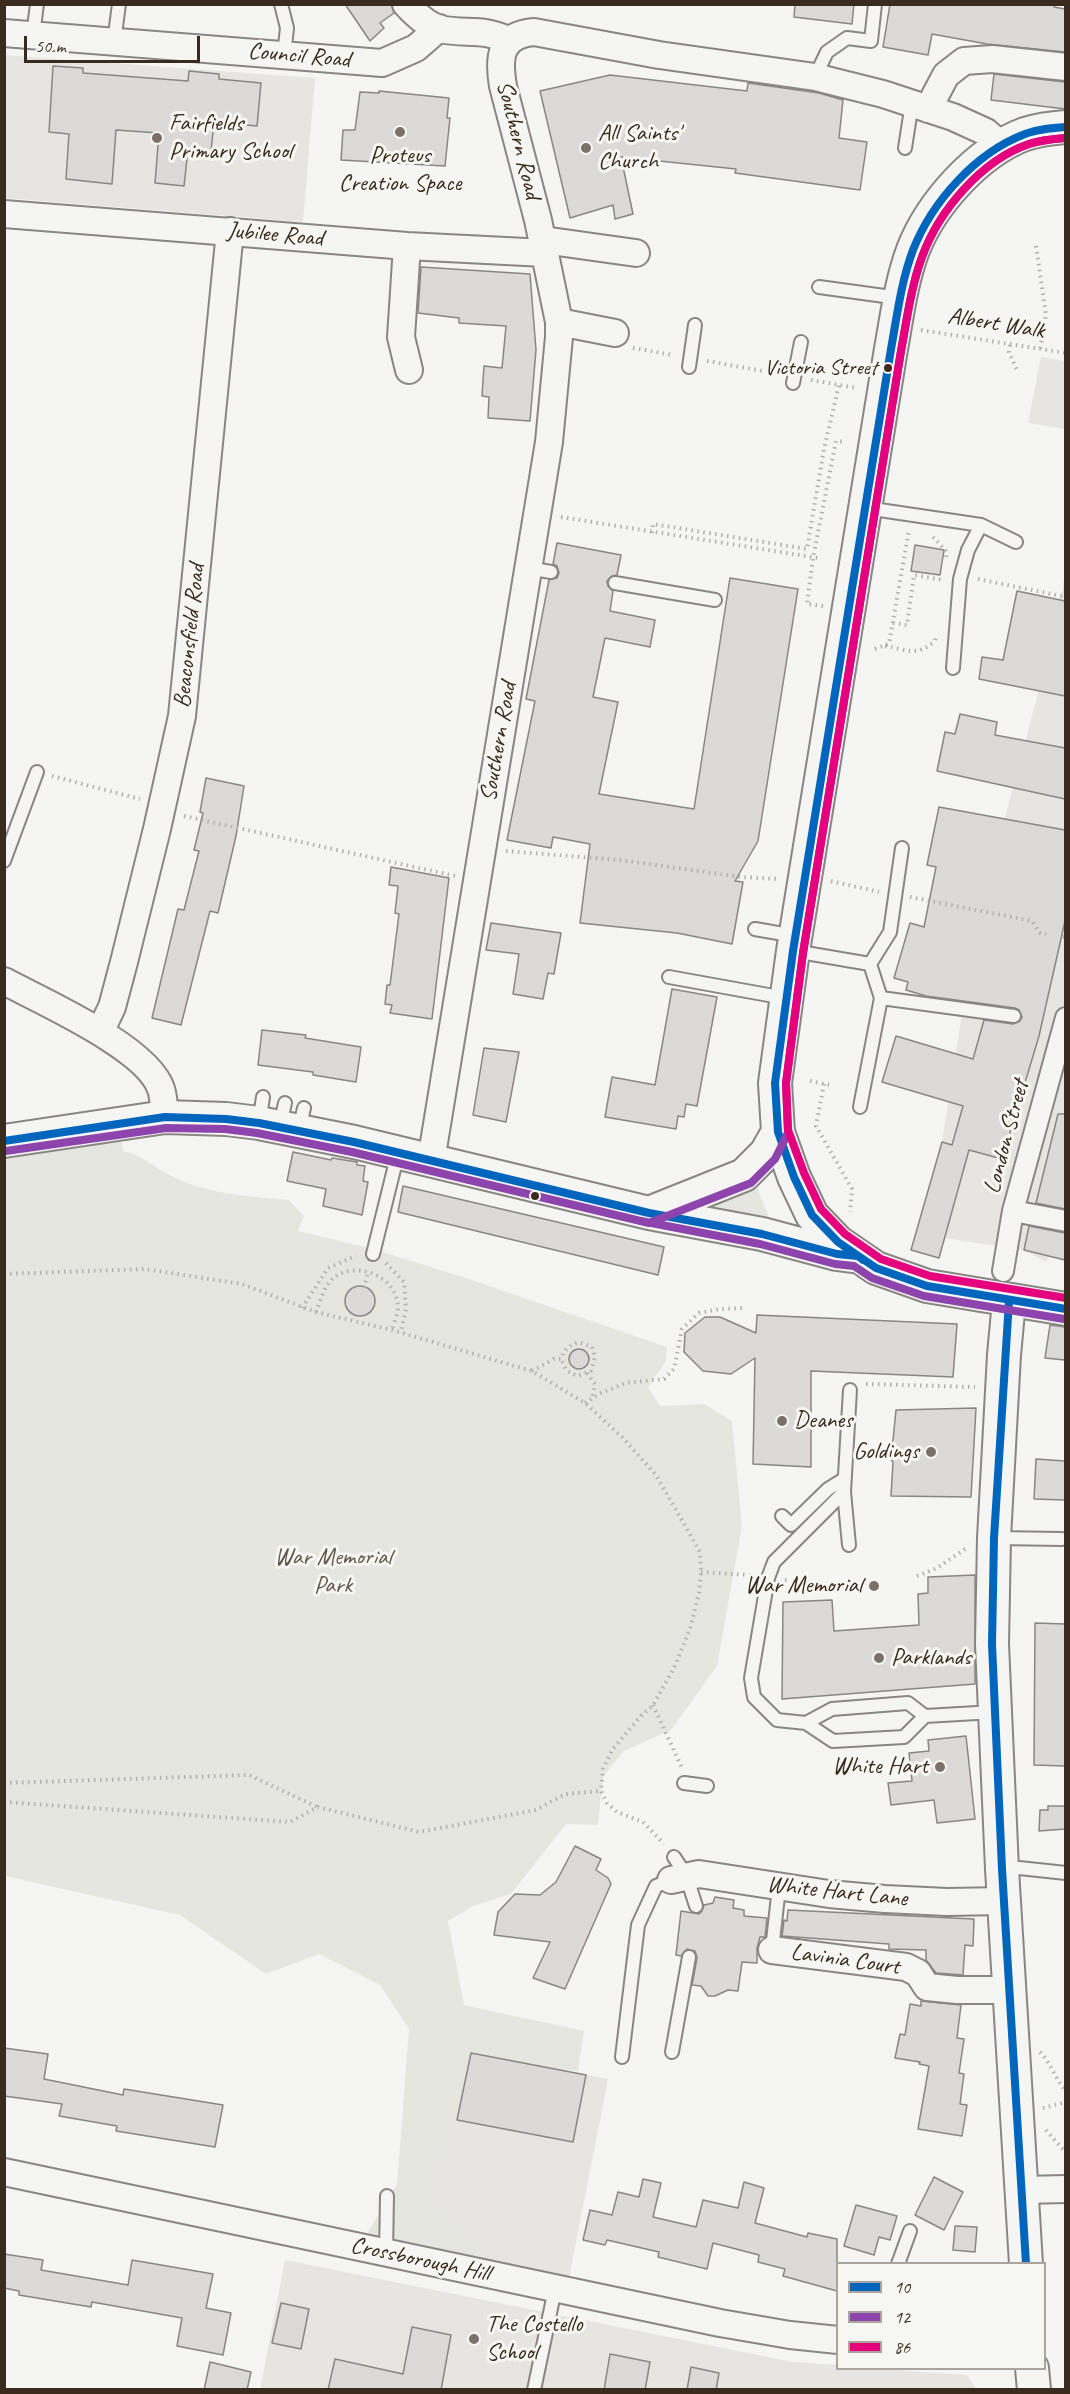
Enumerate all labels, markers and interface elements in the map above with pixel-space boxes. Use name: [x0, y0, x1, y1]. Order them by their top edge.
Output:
scale bar: [27, 24, 202, 62]
text: 50 m: [35, 35, 66, 57]
street label: Council Road: [247, 37, 351, 75]
street label: Southern Road: [489, 78, 547, 202]
place label: Fairfields Primary School: [169, 110, 292, 166]
place label: All Saints' Church: [598, 120, 680, 176]
marker: Proteus Creation Space: [393, 125, 407, 139]
marker: Fairfields Primary School: [150, 131, 164, 145]
marker: All Saints' Church: [579, 141, 593, 155]
place label: Proteus Creation Space: [339, 142, 461, 198]
street label: Jubilee Road: [226, 216, 324, 254]
street label: Albert Walk: [946, 302, 1046, 346]
place label: Victoria Street: [764, 355, 877, 381]
marker: Victoria Street: [882, 362, 894, 374]
street label: Beaconsfield Road: [168, 563, 212, 709]
street label: Southern Road: [474, 680, 524, 804]
street label: London Street: [978, 1077, 1036, 1197]
unlabelled marker: [529, 1190, 541, 1202]
place label: Deanes: [794, 1407, 852, 1435]
marker: Deanes: [775, 1414, 789, 1428]
place label: Goldings: [853, 1438, 919, 1466]
marker: Goldings: [924, 1445, 938, 1459]
park label: War Memorial Park: [275, 1544, 391, 1600]
place label: War Memorial: [745, 1572, 862, 1600]
marker: War Memorial: [867, 1579, 881, 1593]
place label: Parklands: [891, 1644, 971, 1672]
marker: Parklands: [872, 1651, 886, 1665]
place label: White Hart: [832, 1753, 928, 1781]
marker: White Hart: [933, 1760, 947, 1774]
street label: White Hart Lane: [765, 1870, 909, 1914]
street label: Lavinia Court: [789, 1938, 901, 1982]
street label: Crossborough Hill: [348, 2231, 492, 2289]
legend: [836, 2262, 1046, 2370]
text: 10: [894, 2276, 910, 2298]
text: 12: [894, 2306, 910, 2328]
place label: The Costello School: [486, 2311, 583, 2367]
marker: The Costello School: [467, 2332, 481, 2346]
text: 86: [894, 2336, 910, 2358]

